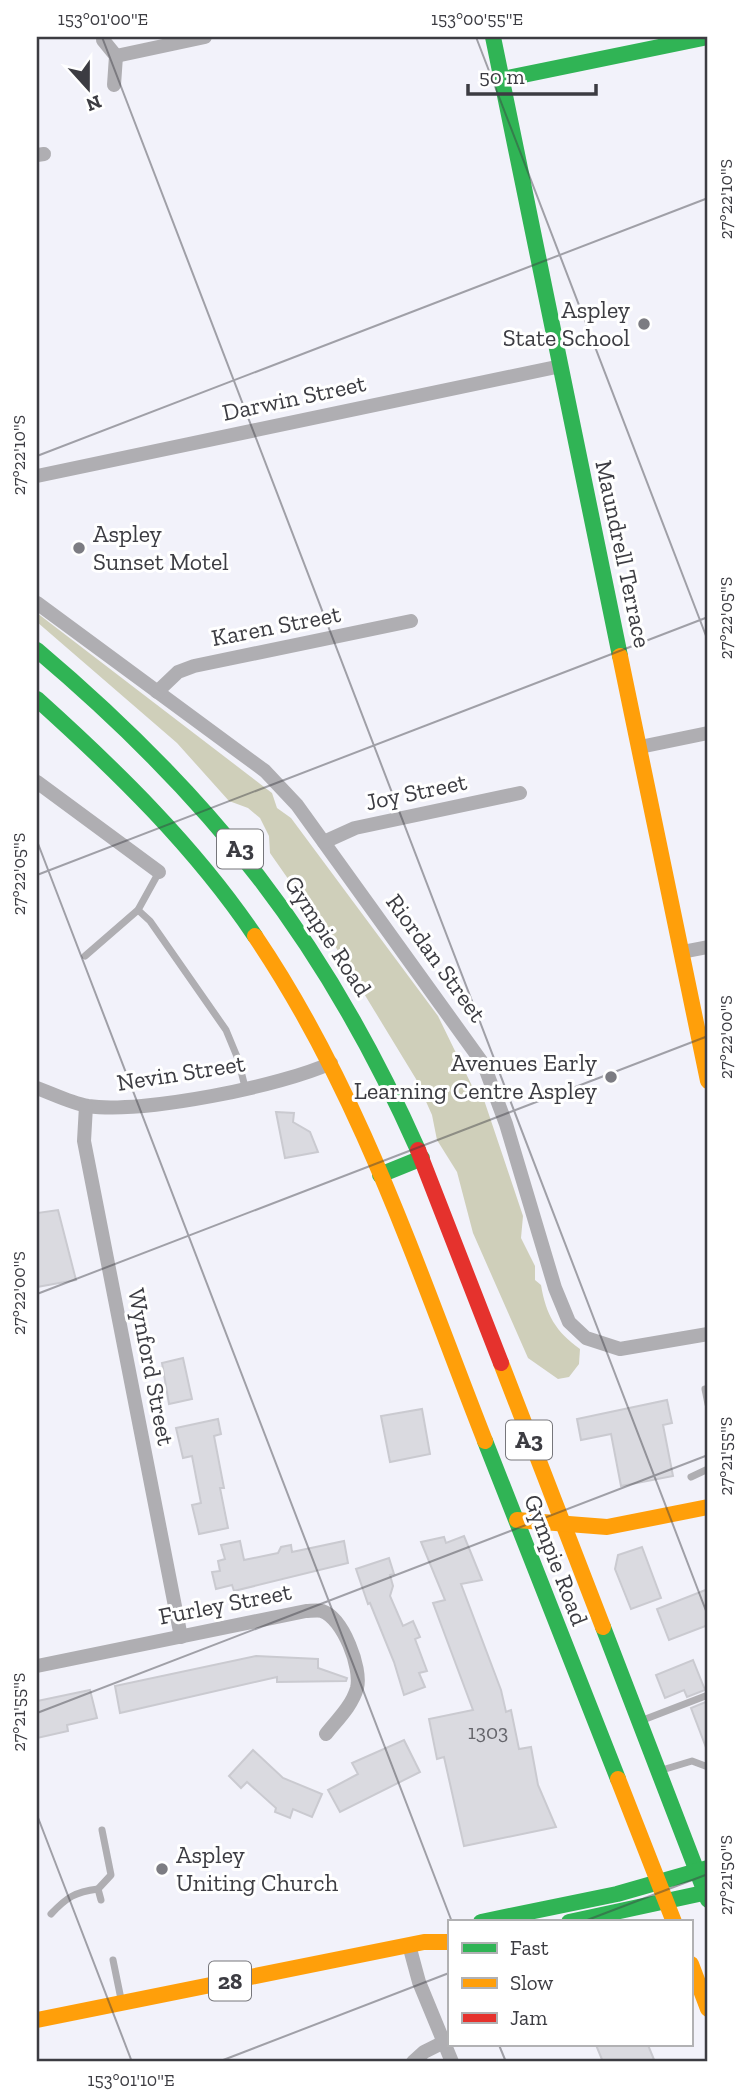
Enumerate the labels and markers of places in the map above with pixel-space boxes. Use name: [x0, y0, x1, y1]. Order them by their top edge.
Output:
place label: Aspley State School: [503, 295, 631, 352]
marker: Aspley State School: [636, 316, 652, 332]
place label: Aspley Sunset Motel: [93, 519, 229, 576]
marker: Aspley Sunset Motel: [71, 540, 87, 556]
place label: Avenues Early Learning Centre Aspley: [354, 1048, 598, 1105]
marker: Avenues Early Learning Centre Aspley: [603, 1069, 619, 1085]
place label: Aspley Uniting Church: [176, 1840, 339, 1897]
marker: Aspley Uniting Church: [154, 1861, 170, 1877]

